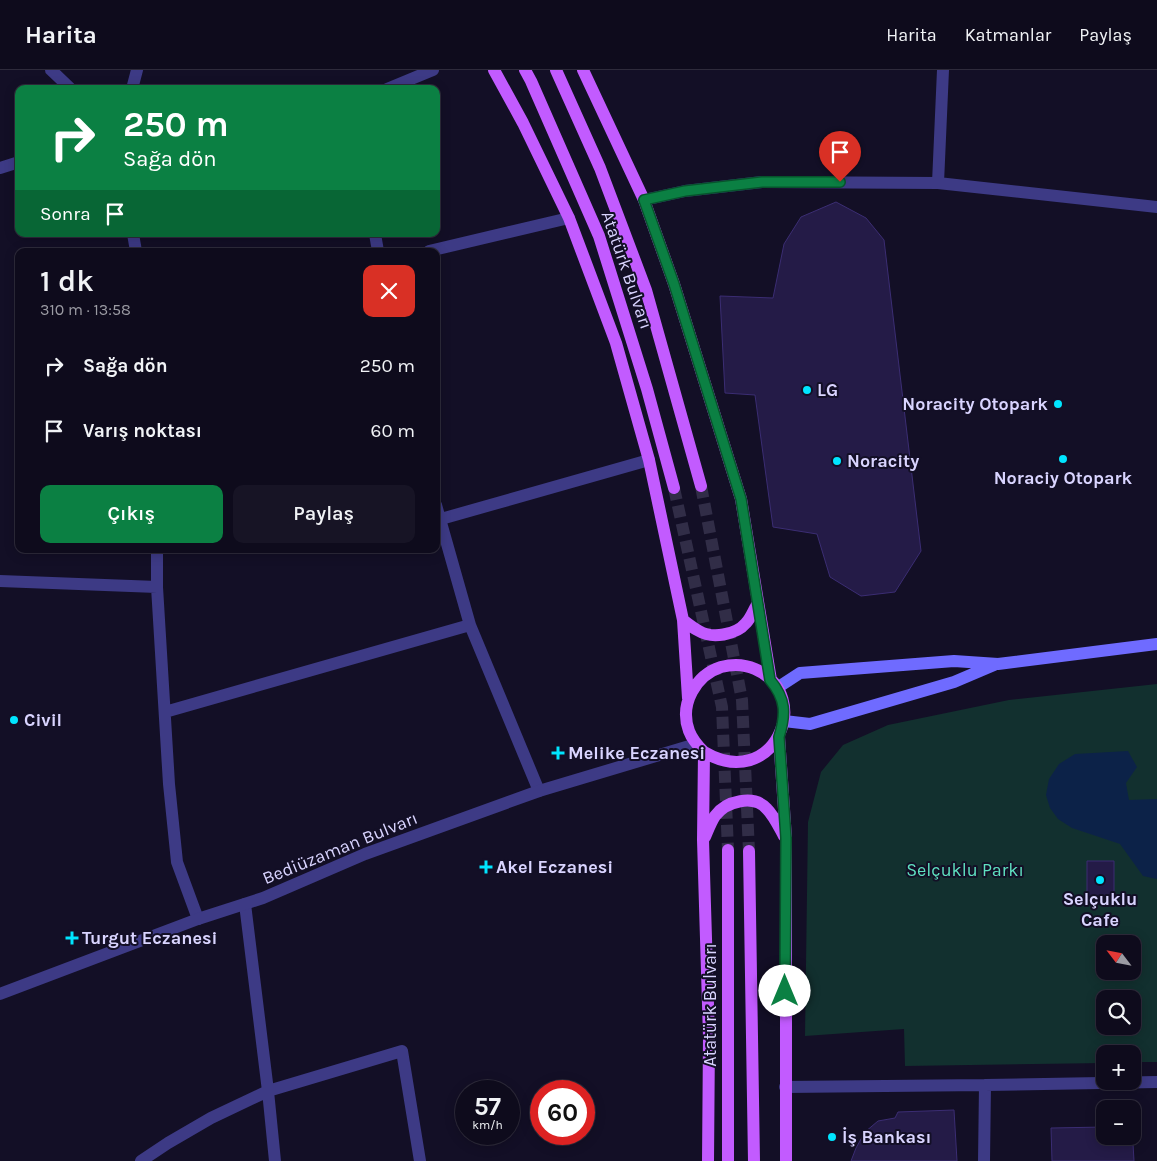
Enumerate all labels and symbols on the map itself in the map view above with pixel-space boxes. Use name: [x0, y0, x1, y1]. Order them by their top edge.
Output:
pin: [819, 131, 861, 182]
street label: Atatürk Bulvarı: [596, 208, 658, 332]
place label: LG: [817, 379, 838, 401]
marker: LG: [801, 384, 813, 396]
place label: Noracity Otopark: [902, 393, 1048, 415]
marker: Noracity Otopark: [1052, 398, 1064, 410]
place label: Noracity: [847, 450, 919, 472]
marker: Noraciy Otopark: [1057, 453, 1069, 465]
marker: Noracity: [831, 455, 843, 467]
place label: Noraciy Otopark: [994, 467, 1133, 489]
place label: Civil: [24, 709, 62, 731]
marker: Civil: [8, 714, 20, 726]
place label: Melike Eczanesi: [568, 742, 705, 764]
marker: Melike Eczanesi: [552, 747, 564, 759]
street label: Bediüzaman Bulvarı: [259, 807, 421, 889]
place label: Akel Eczanesi: [496, 856, 613, 878]
park label: Selçuklu Parkı: [906, 859, 1024, 881]
marker: Akel Eczanesi: [480, 861, 492, 873]
marker: Selçuklu Cafe: [1094, 874, 1106, 886]
place label: Selçuklu Cafe: [1063, 888, 1137, 931]
place label: Turgut Eczanesi: [82, 927, 217, 949]
marker: Turgut Eczanesi: [66, 932, 78, 944]
north arrow: [1096, 935, 1141, 980]
street label: Atatürk Bulvarı: [699, 943, 721, 1067]
position arrow: [758, 964, 810, 1016]
speed limit sign: 60: [530, 1080, 595, 1145]
place label: İş Bankası: [842, 1126, 932, 1148]
marker: İş Bankası: [826, 1131, 838, 1143]

